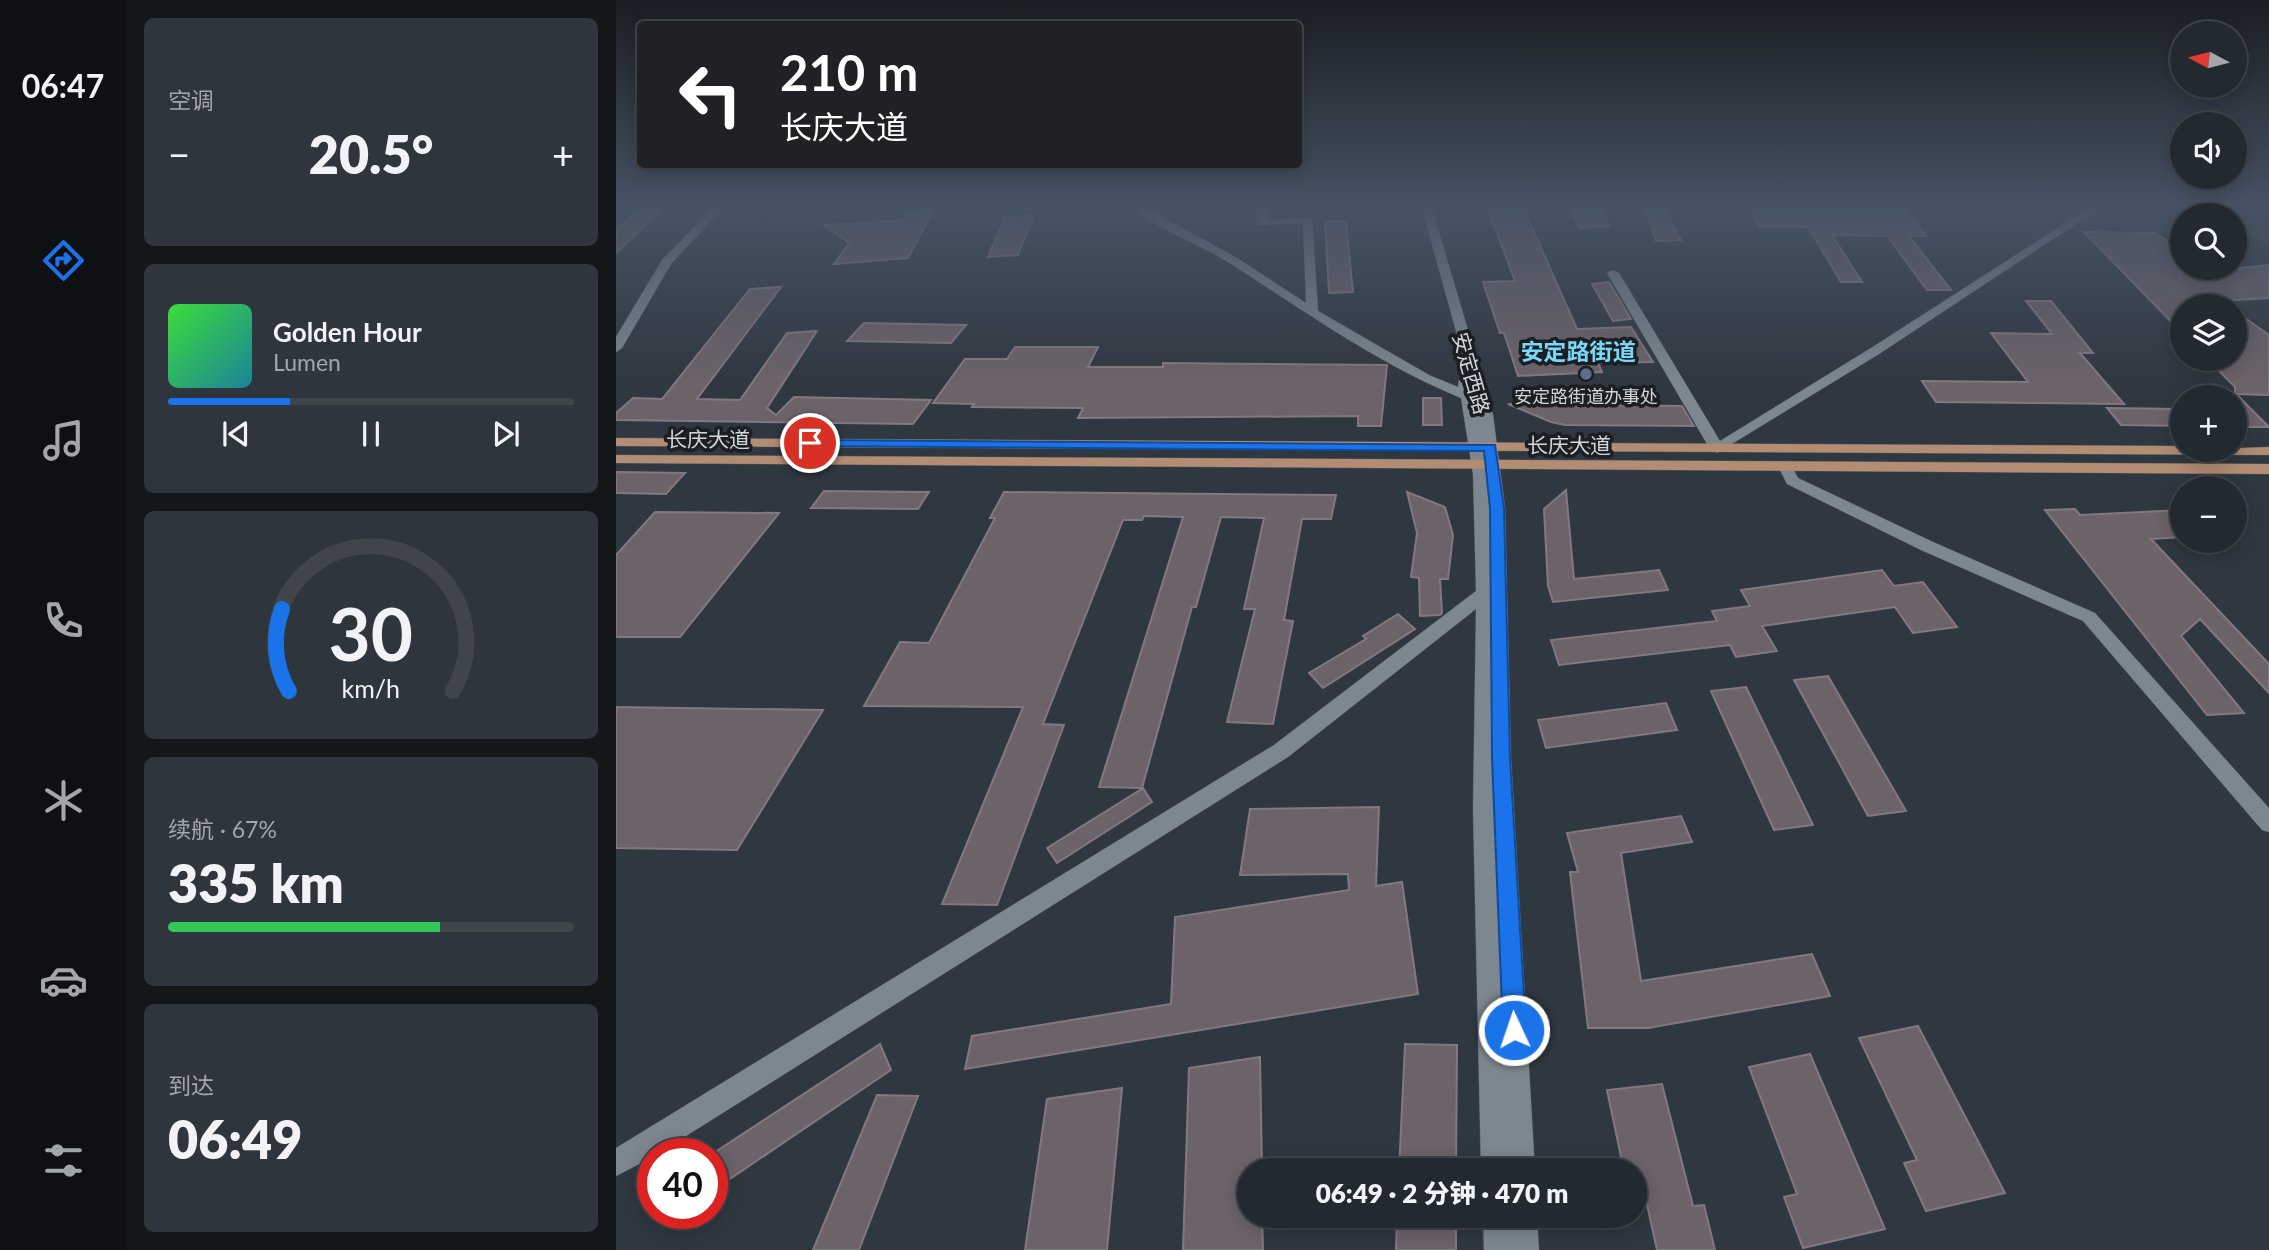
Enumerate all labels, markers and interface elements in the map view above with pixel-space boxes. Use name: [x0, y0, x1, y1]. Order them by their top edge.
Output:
north arrow: [2170, 21, 2247, 98]
map controls: [2170, 21, 2247, 553]
text: 210 m: [780, 43, 918, 101]
icon: left: [665, 49, 756, 140]
text: 06:47: [22, 66, 104, 105]
text: 空调: [168, 86, 214, 114]
text: 长庆大道: [780, 107, 908, 146]
button: sound: [2170, 112, 2247, 189]
text: 20.5°: [309, 123, 433, 185]
text: −: [168, 131, 190, 177]
text: +: [552, 131, 574, 177]
button: search: [2170, 203, 2247, 280]
icon: directions: [39, 236, 88, 285]
button: layers: [2170, 294, 2247, 371]
text: Golden Hour: [273, 316, 422, 348]
street label: 安定西路: [1448, 329, 1496, 417]
district label: 安定路街道: [1521, 337, 1636, 365]
text: Lumen: [273, 348, 341, 376]
marker: 安定路街道办事处: [1578, 366, 1594, 382]
place label: 安定路街道办事处: [1514, 385, 1658, 407]
button: +: [2170, 385, 2247, 462]
pin: [780, 413, 840, 473]
icon: previous: [217, 415, 255, 453]
icon: pause: [352, 415, 390, 453]
icon: next: [487, 415, 525, 453]
icon: music: [39, 416, 88, 465]
icon: arrive: [791, 424, 829, 462]
street label: 长庆大道: [666, 426, 750, 451]
street label: 长庆大道: [1527, 432, 1611, 457]
button: −: [2170, 476, 2247, 553]
text: 30: [329, 589, 413, 677]
icon: phone: [39, 596, 88, 645]
text: km/h: [342, 673, 400, 703]
icon: climate: [39, 776, 88, 825]
text: 续航 · 67%: [168, 815, 277, 843]
text: 335 km: [168, 852, 344, 914]
icon: car: [39, 956, 88, 1005]
position arrow: [1477, 993, 1551, 1067]
text: 到达: [168, 1071, 214, 1099]
text: 06:49: [168, 1108, 302, 1170]
icon: filters: [39, 1136, 88, 1185]
speed limit sign: 40: [637, 1138, 728, 1229]
text: 06:49 · 2 分钟 · 470 m: [1316, 1177, 1568, 1209]

